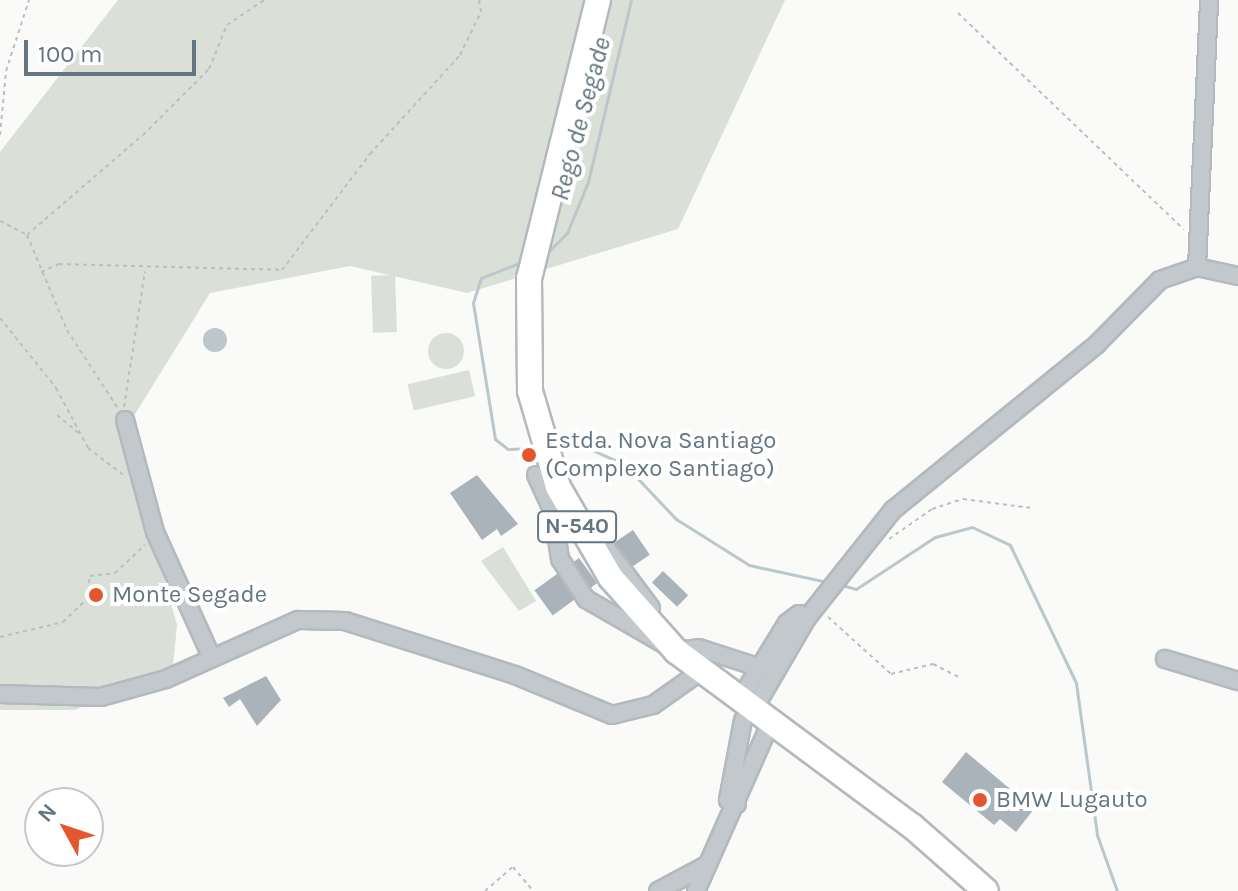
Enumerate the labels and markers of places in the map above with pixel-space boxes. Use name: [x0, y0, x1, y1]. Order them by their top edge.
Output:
place label: Estda. Nova Santiago (Complexo Santiago): [545, 427, 776, 483]
marker: Estda. Nova Santiago (Complexo Santiago): [520, 446, 538, 464]
place label: Monte Segade: [112, 581, 267, 609]
marker: Monte Segade: [87, 586, 105, 604]
place label: BMW Lugauto: [996, 786, 1148, 814]
marker: BMW Lugauto: [971, 791, 989, 809]

